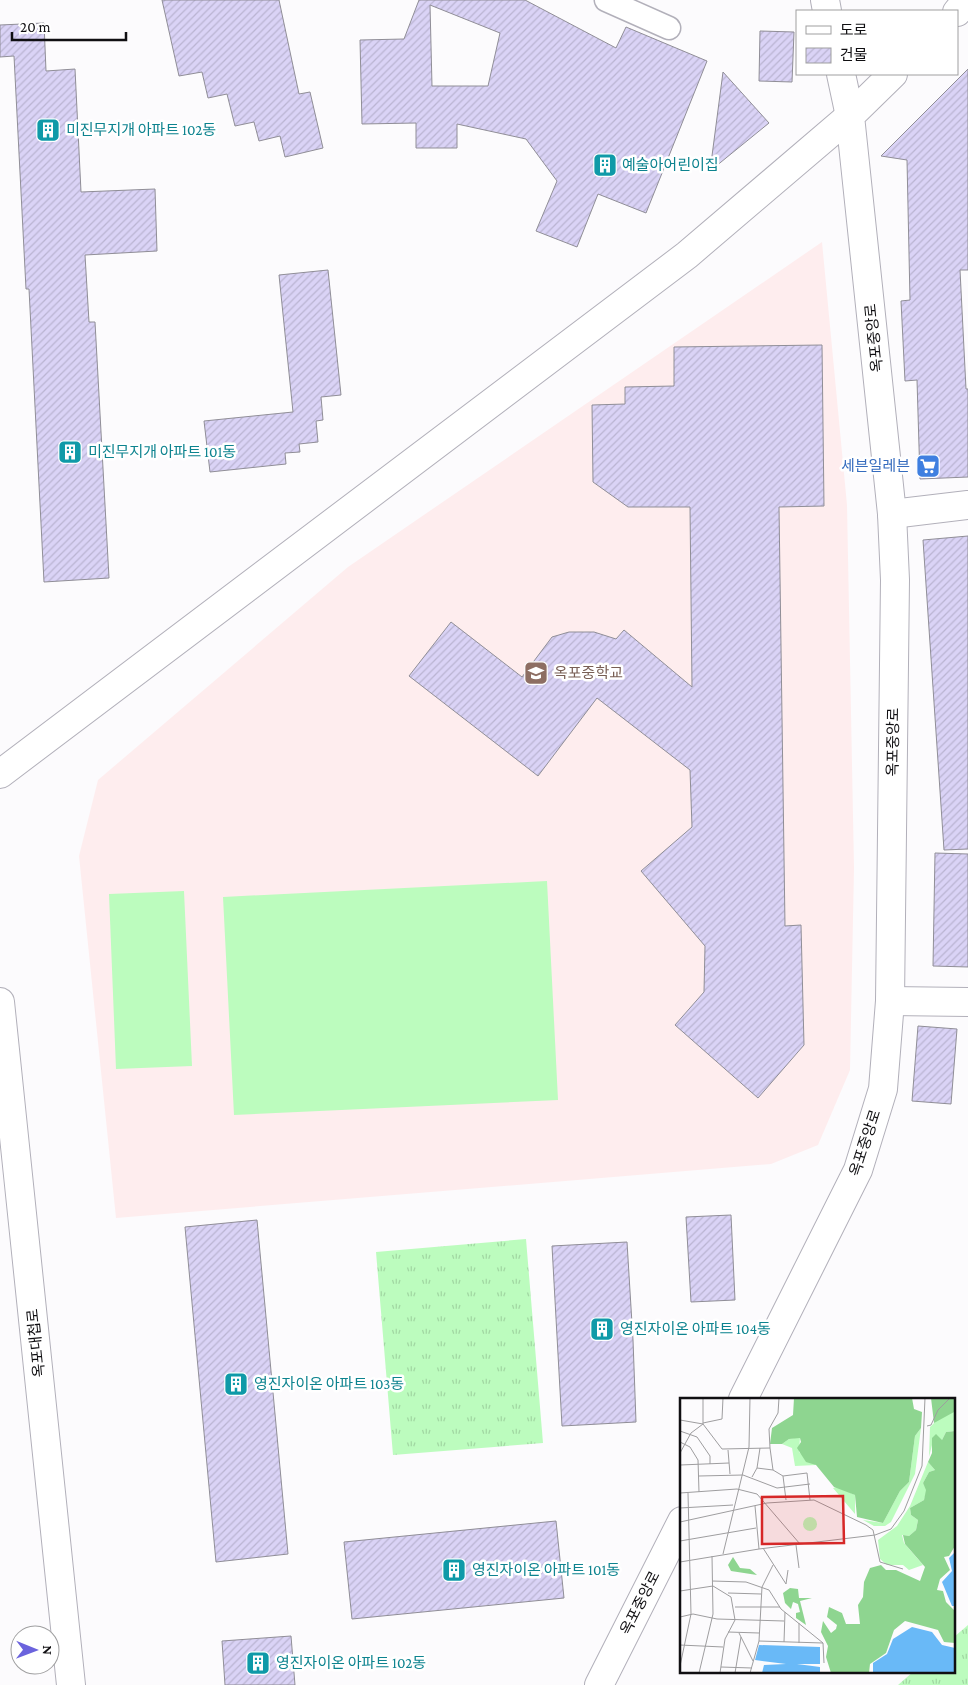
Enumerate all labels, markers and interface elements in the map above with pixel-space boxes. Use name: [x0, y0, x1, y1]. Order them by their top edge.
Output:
scale bar: [12, 10, 126, 42]
legend: [796, 10, 958, 75]
text: 20 m: [20, 19, 51, 35]
text: 도로: [840, 22, 868, 38]
text: 건물: [840, 47, 868, 63]
building icon: 미진무지개 아파트 102동: [35, 117, 61, 143]
place label: 미진무지개 아파트 102동: [66, 122, 216, 138]
building icon: 예술아어린이집: [592, 152, 618, 178]
place label: 예술아어린이집: [622, 157, 719, 173]
street label: 옥포중앙로: [862, 303, 886, 373]
building icon: 미진무지개 아파트 101동: [57, 439, 83, 465]
place label: 미진무지개 아파트 101동: [88, 444, 236, 460]
supermarket icon: 세븐일레븐: [915, 453, 941, 479]
place label: 세븐일레븐: [841, 458, 910, 474]
school or university icon: 옥포중학교: [523, 660, 549, 686]
place label: 옥포중학교: [554, 664, 623, 681]
street label: 옥포중앙로: [884, 707, 902, 777]
street label: 옥포중앙로: [847, 1108, 883, 1178]
street label: 옥포대첩로: [24, 1308, 48, 1378]
building icon: 영진자이온 아파트 104동: [589, 1316, 615, 1342]
place label: 영진자이온 아파트 104동: [620, 1321, 771, 1337]
building icon: 영진자이온 아파트 103동: [223, 1371, 249, 1397]
place label: 영진자이온 아파트 103동: [254, 1376, 404, 1392]
inset map: [680, 1398, 956, 1672]
building icon: 영진자이온 아파트 101동: [441, 1557, 467, 1583]
place label: 영진자이온 아파트 101동: [472, 1562, 620, 1578]
street label: 옥포중앙로: [617, 1569, 663, 1637]
north arrow: [10, 1625, 60, 1675]
text: N: [40, 1645, 56, 1656]
building icon: 영진자이온 아파트 102동: [245, 1650, 271, 1676]
place label: 영진자이온 아파트 102동: [276, 1655, 426, 1671]

